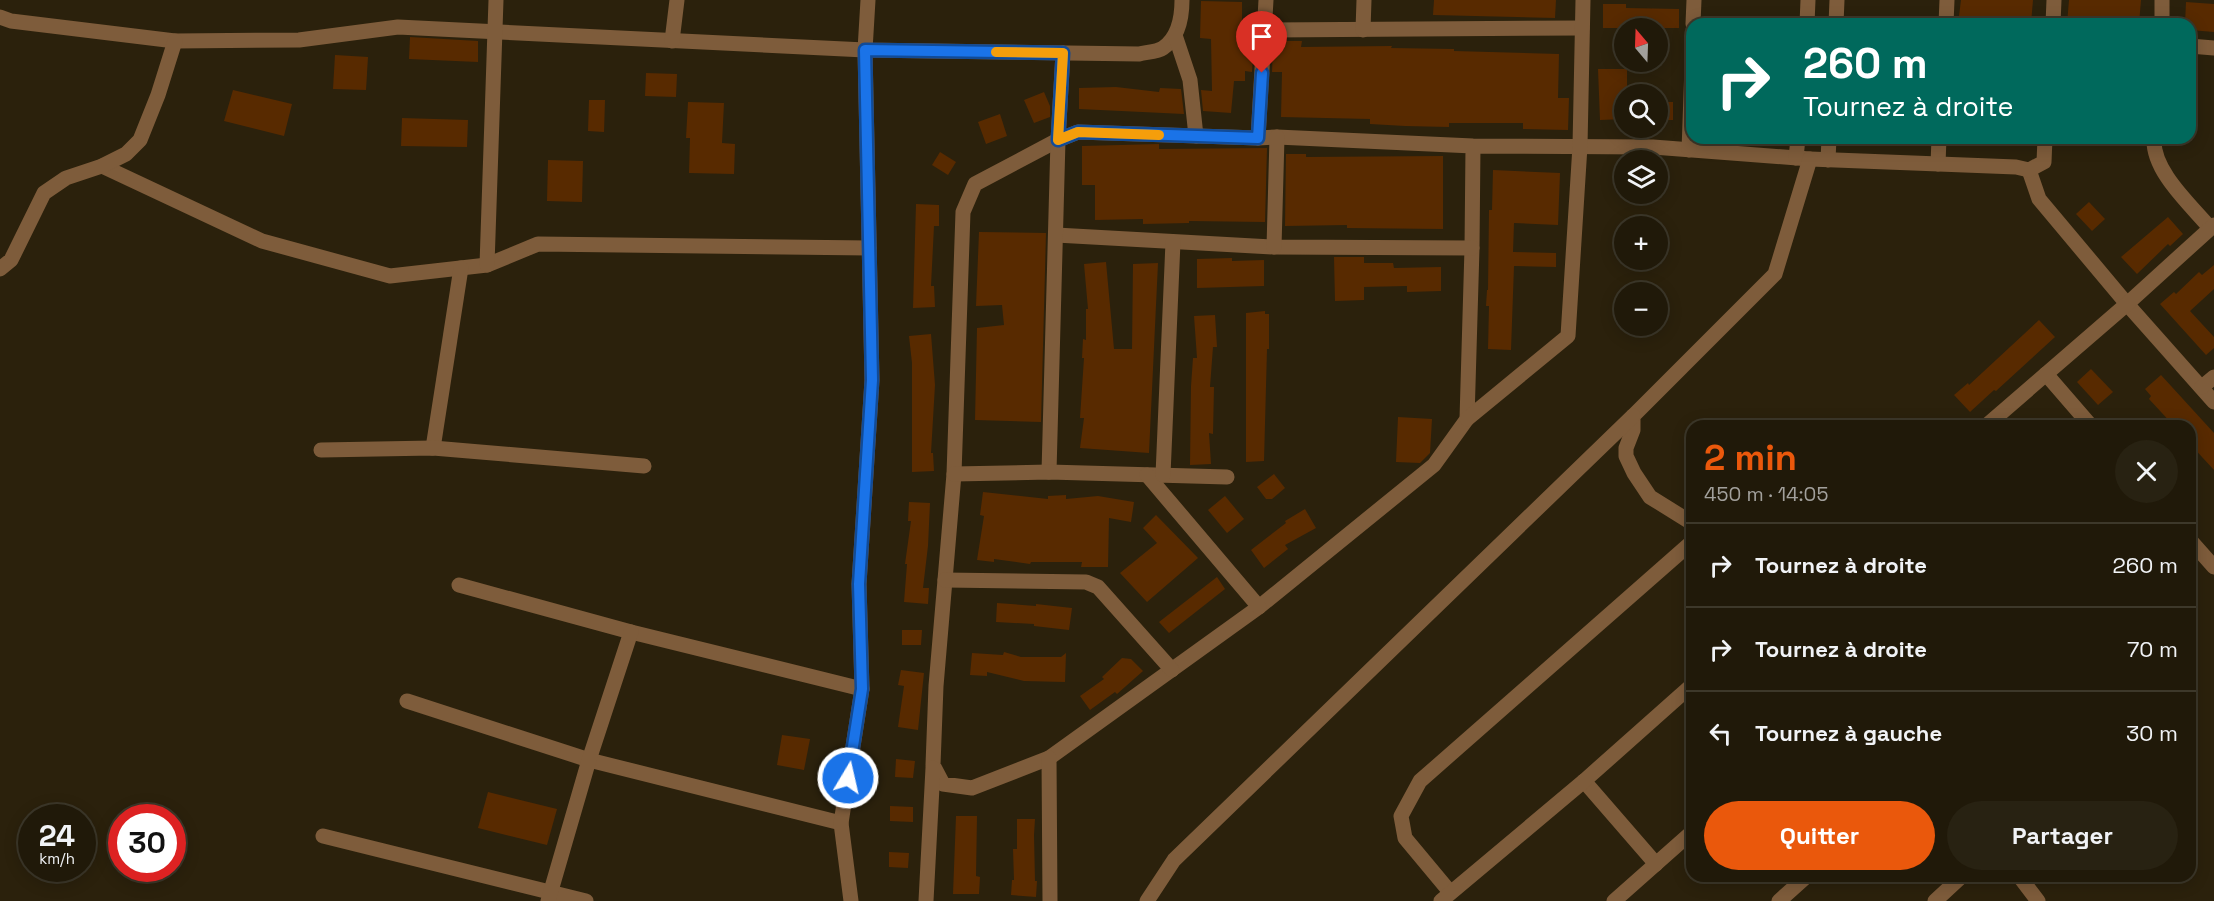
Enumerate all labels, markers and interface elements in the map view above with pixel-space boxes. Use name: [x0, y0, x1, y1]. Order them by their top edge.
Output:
pin: [1236, 11, 1287, 73]
north arrow: [1614, 18, 1668, 72]
map controls: [1614, 18, 1668, 336]
icon: arrive: [1245, 20, 1278, 53]
text: 260 m: [1803, 37, 1928, 90]
icon: right: [1704, 42, 1782, 120]
button: search: [1614, 84, 1668, 138]
text: Tournez à droite: [1803, 89, 2013, 124]
button: layers: [1614, 150, 1668, 204]
button: +: [1614, 216, 1668, 270]
button: −: [1614, 282, 1668, 336]
text: 2 min: [1704, 435, 1797, 481]
button: close: [2115, 440, 2178, 503]
text: 450 m · 14:05: [1704, 481, 1828, 507]
icon: right: [1704, 549, 1737, 582]
text: Tournez à droite: [1755, 551, 1927, 579]
text: 260 m: [2113, 551, 2178, 579]
icon: right: [1704, 633, 1737, 666]
text: Tournez à droite: [1755, 635, 1927, 663]
text: 70 m: [2127, 635, 2178, 663]
icon: left: [1704, 717, 1737, 750]
text: Tournez à gauche: [1755, 719, 1942, 747]
text: 30 m: [2126, 719, 2178, 747]
position arrow: [816, 746, 880, 810]
button: Quitter: [1704, 801, 1935, 870]
button: Partager: [1947, 801, 2178, 870]
speed limit sign: 30: [108, 804, 186, 882]
text: 24: [39, 816, 75, 855]
text: km/h: [39, 849, 75, 868]

